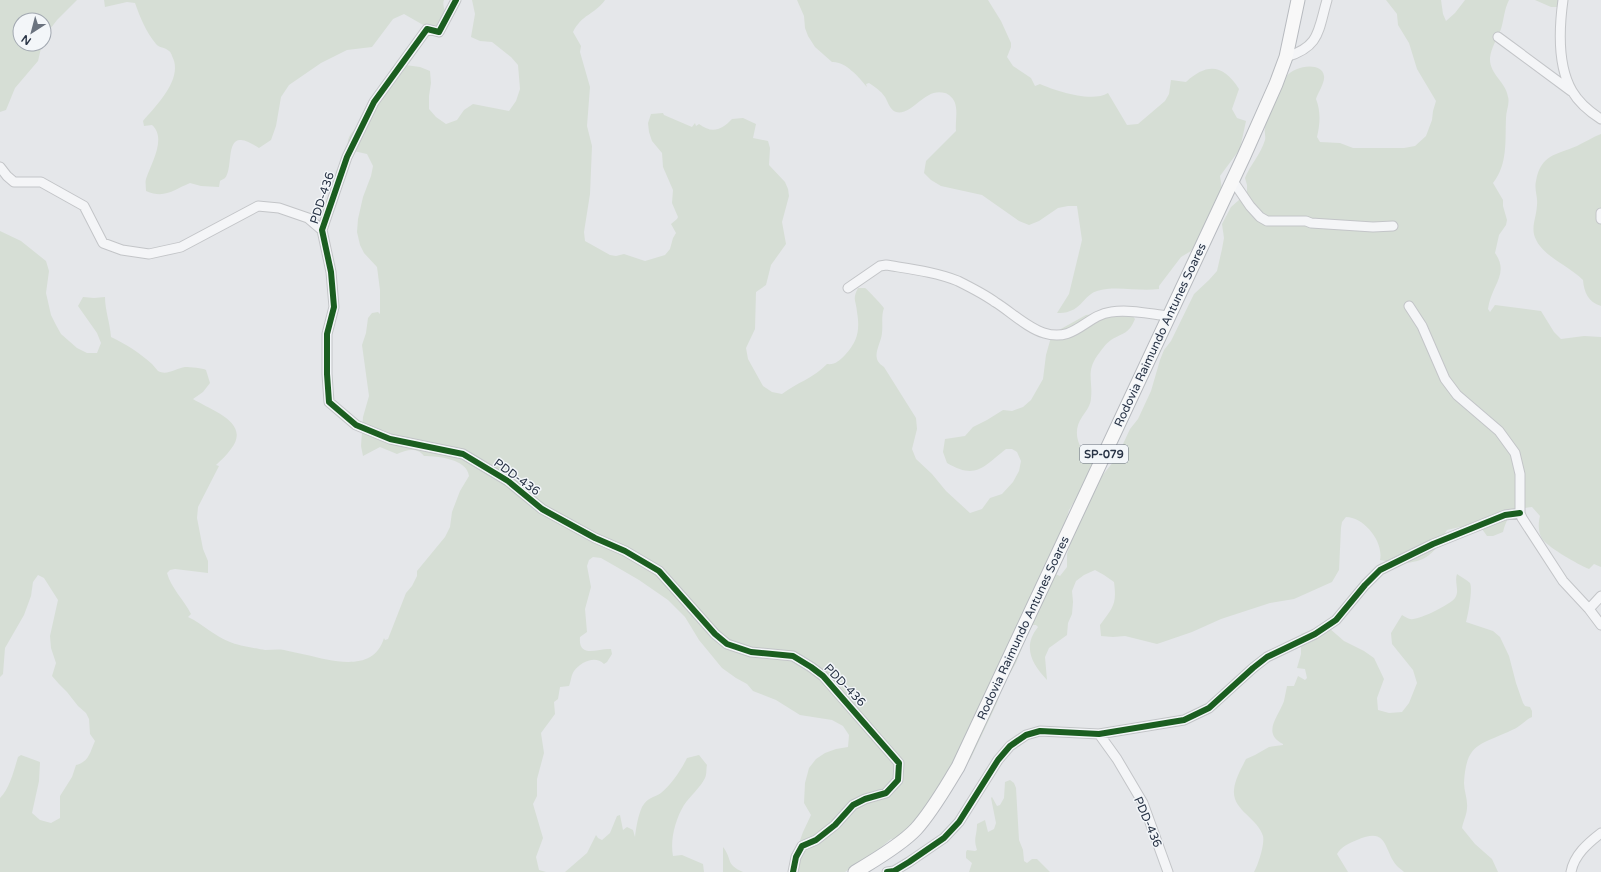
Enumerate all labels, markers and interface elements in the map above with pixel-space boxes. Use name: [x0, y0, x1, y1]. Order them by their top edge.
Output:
north arrow: [12, 12, 52, 52]
text: N: [19, 32, 34, 48]
street label: PDD-436: [307, 170, 337, 226]
street label: Rodovia Raimundo Antunes Soares: [1111, 241, 1209, 429]
road number: SP-079: [1080, 445, 1128, 463]
street label: PDD-436: [491, 456, 543, 498]
street label: Rodovia Raimundo Antunes Soares: [974, 534, 1072, 722]
street label: PDD-436: [821, 661, 869, 709]
street label: PDD-436: [1131, 795, 1165, 849]

